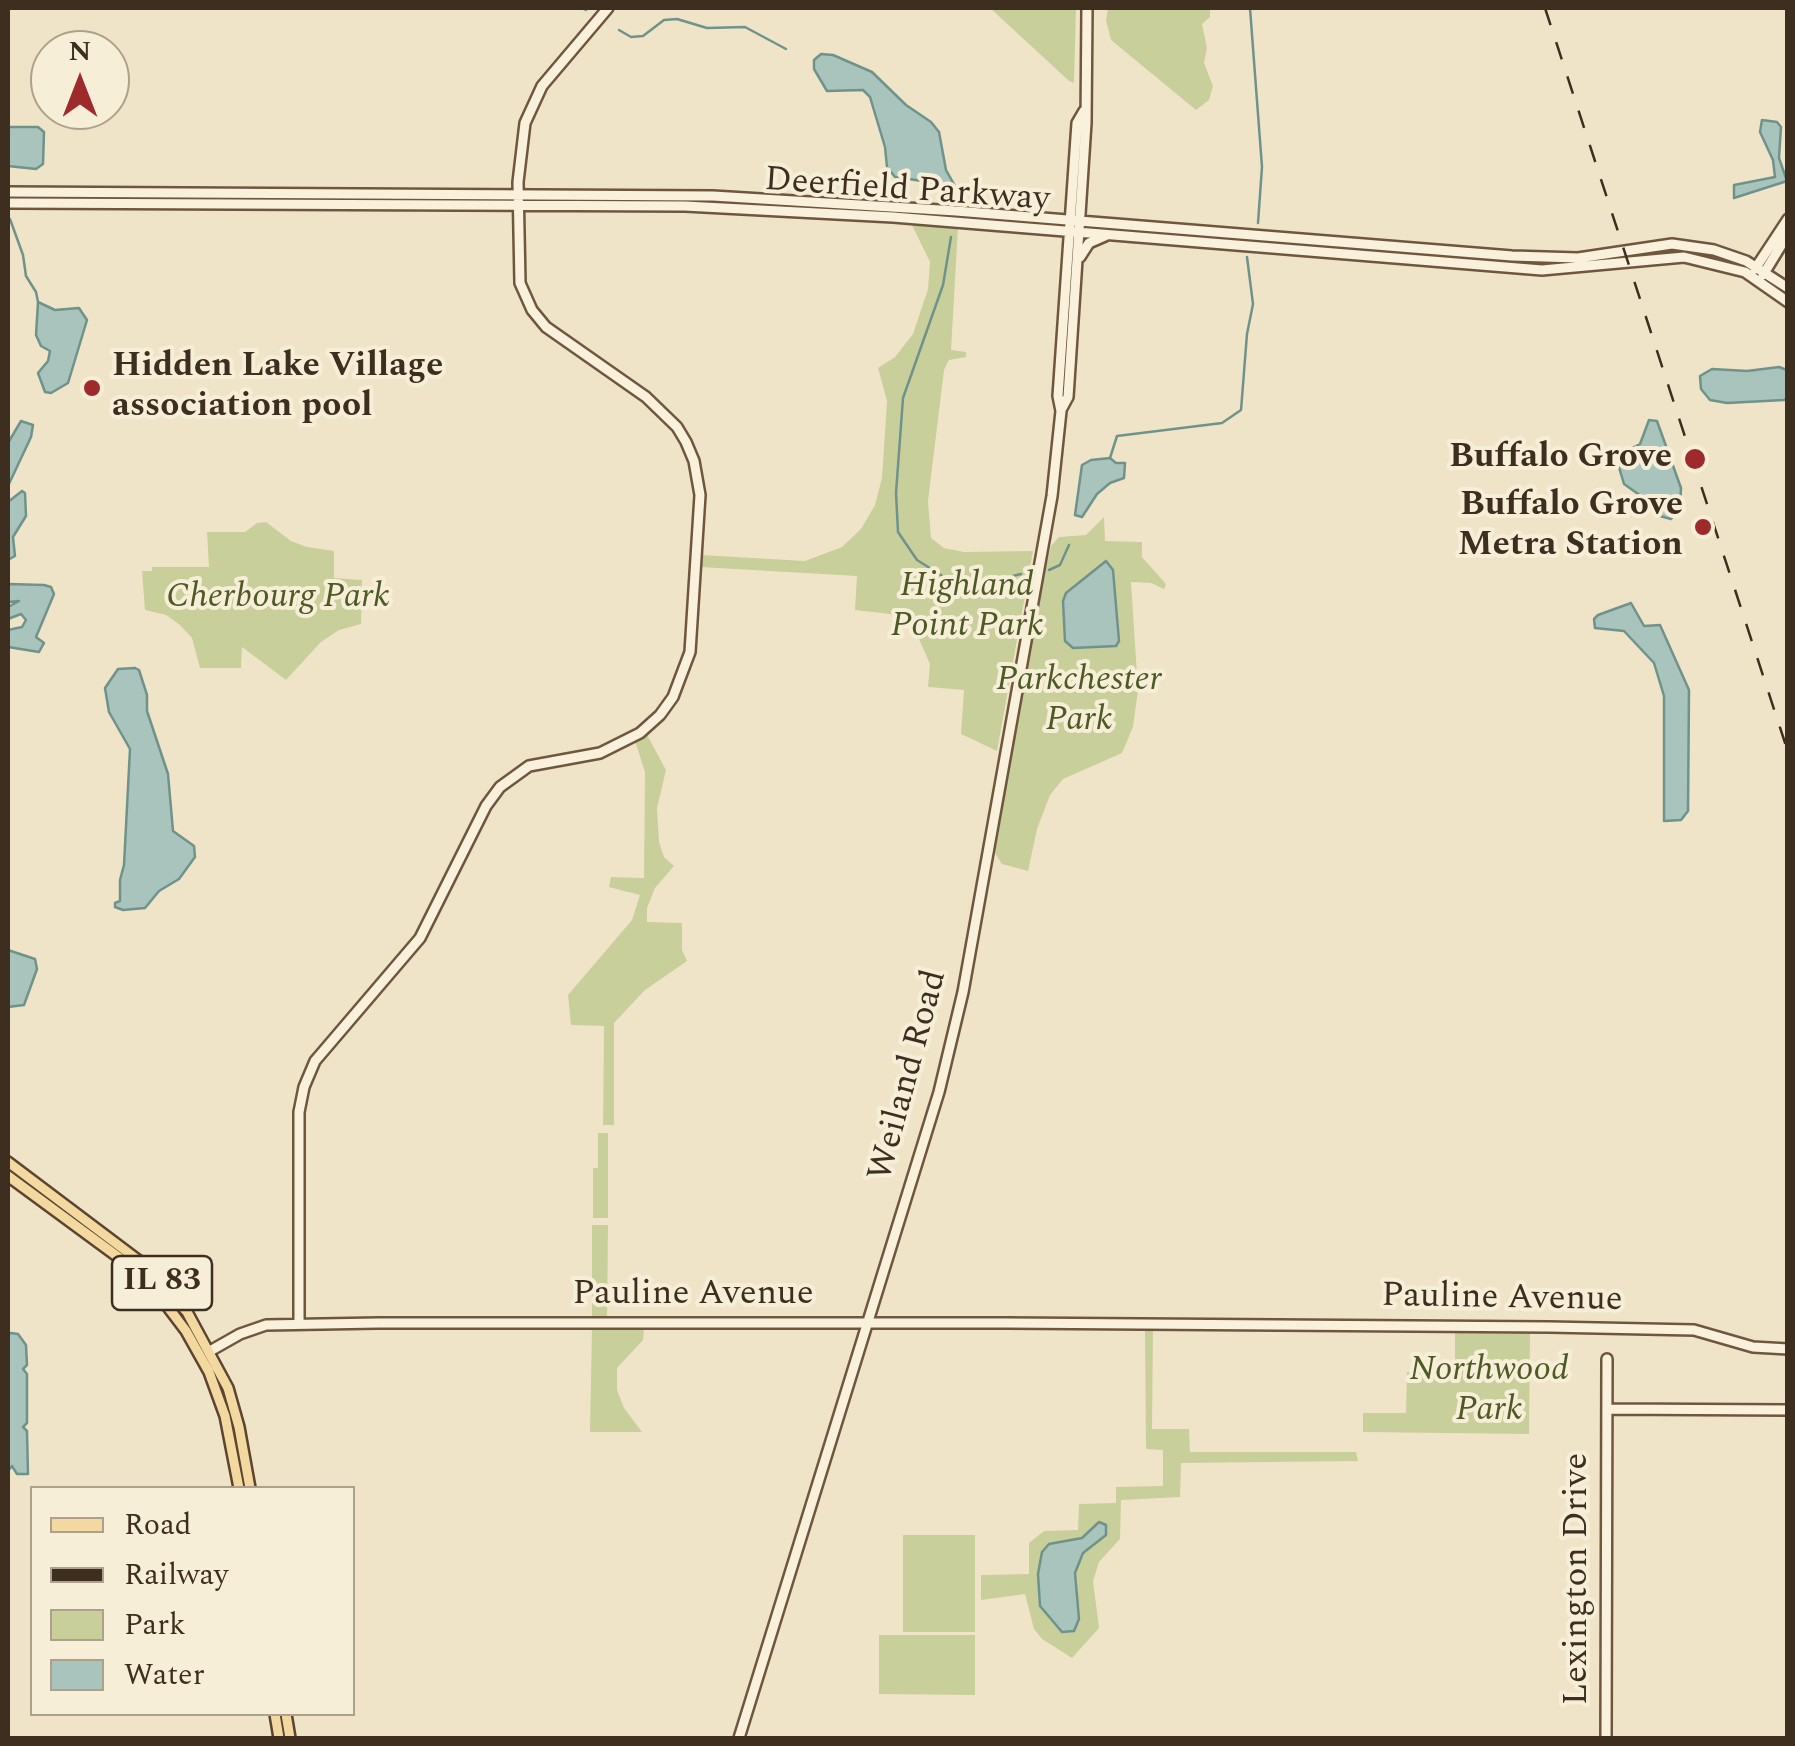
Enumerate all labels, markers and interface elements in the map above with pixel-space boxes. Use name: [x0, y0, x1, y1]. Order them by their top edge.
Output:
north arrow: [30, 30, 130, 130]
text: N: [69, 30, 91, 73]
street label: Deerfield Parkway: [763, 161, 1051, 223]
place label: Hidden Lake Village association pool: [112, 347, 443, 429]
marker: Hidden Lake Village association pool: [81, 377, 103, 399]
place label: Buffalo Grove: [1449, 438, 1672, 480]
marker: Buffalo Grove: [1682, 446, 1708, 472]
place label: Buffalo Grove Metra Station: [1458, 486, 1683, 568]
marker: Buffalo Grove Metra Station: [1692, 516, 1714, 538]
park label: Highland Point Park: [891, 567, 1043, 649]
park label: Cherbourg Park: [166, 578, 390, 620]
park label: Parkchester Park: [996, 661, 1162, 743]
street label: Weiland Road: [862, 966, 958, 1186]
road number: IL 83: [112, 1256, 212, 1310]
street label: Pauline Avenue: [572, 1275, 814, 1317]
street label: Pauline Avenue: [1381, 1277, 1623, 1323]
park label: Northwood Park: [1409, 1351, 1569, 1433]
street label: Lexington Drive: [1558, 1453, 1600, 1705]
legend: [30, 1486, 355, 1716]
text: Road: [124, 1502, 192, 1548]
text: Railway: [124, 1552, 229, 1598]
text: Park: [124, 1602, 186, 1648]
text: Water: [124, 1652, 205, 1698]

